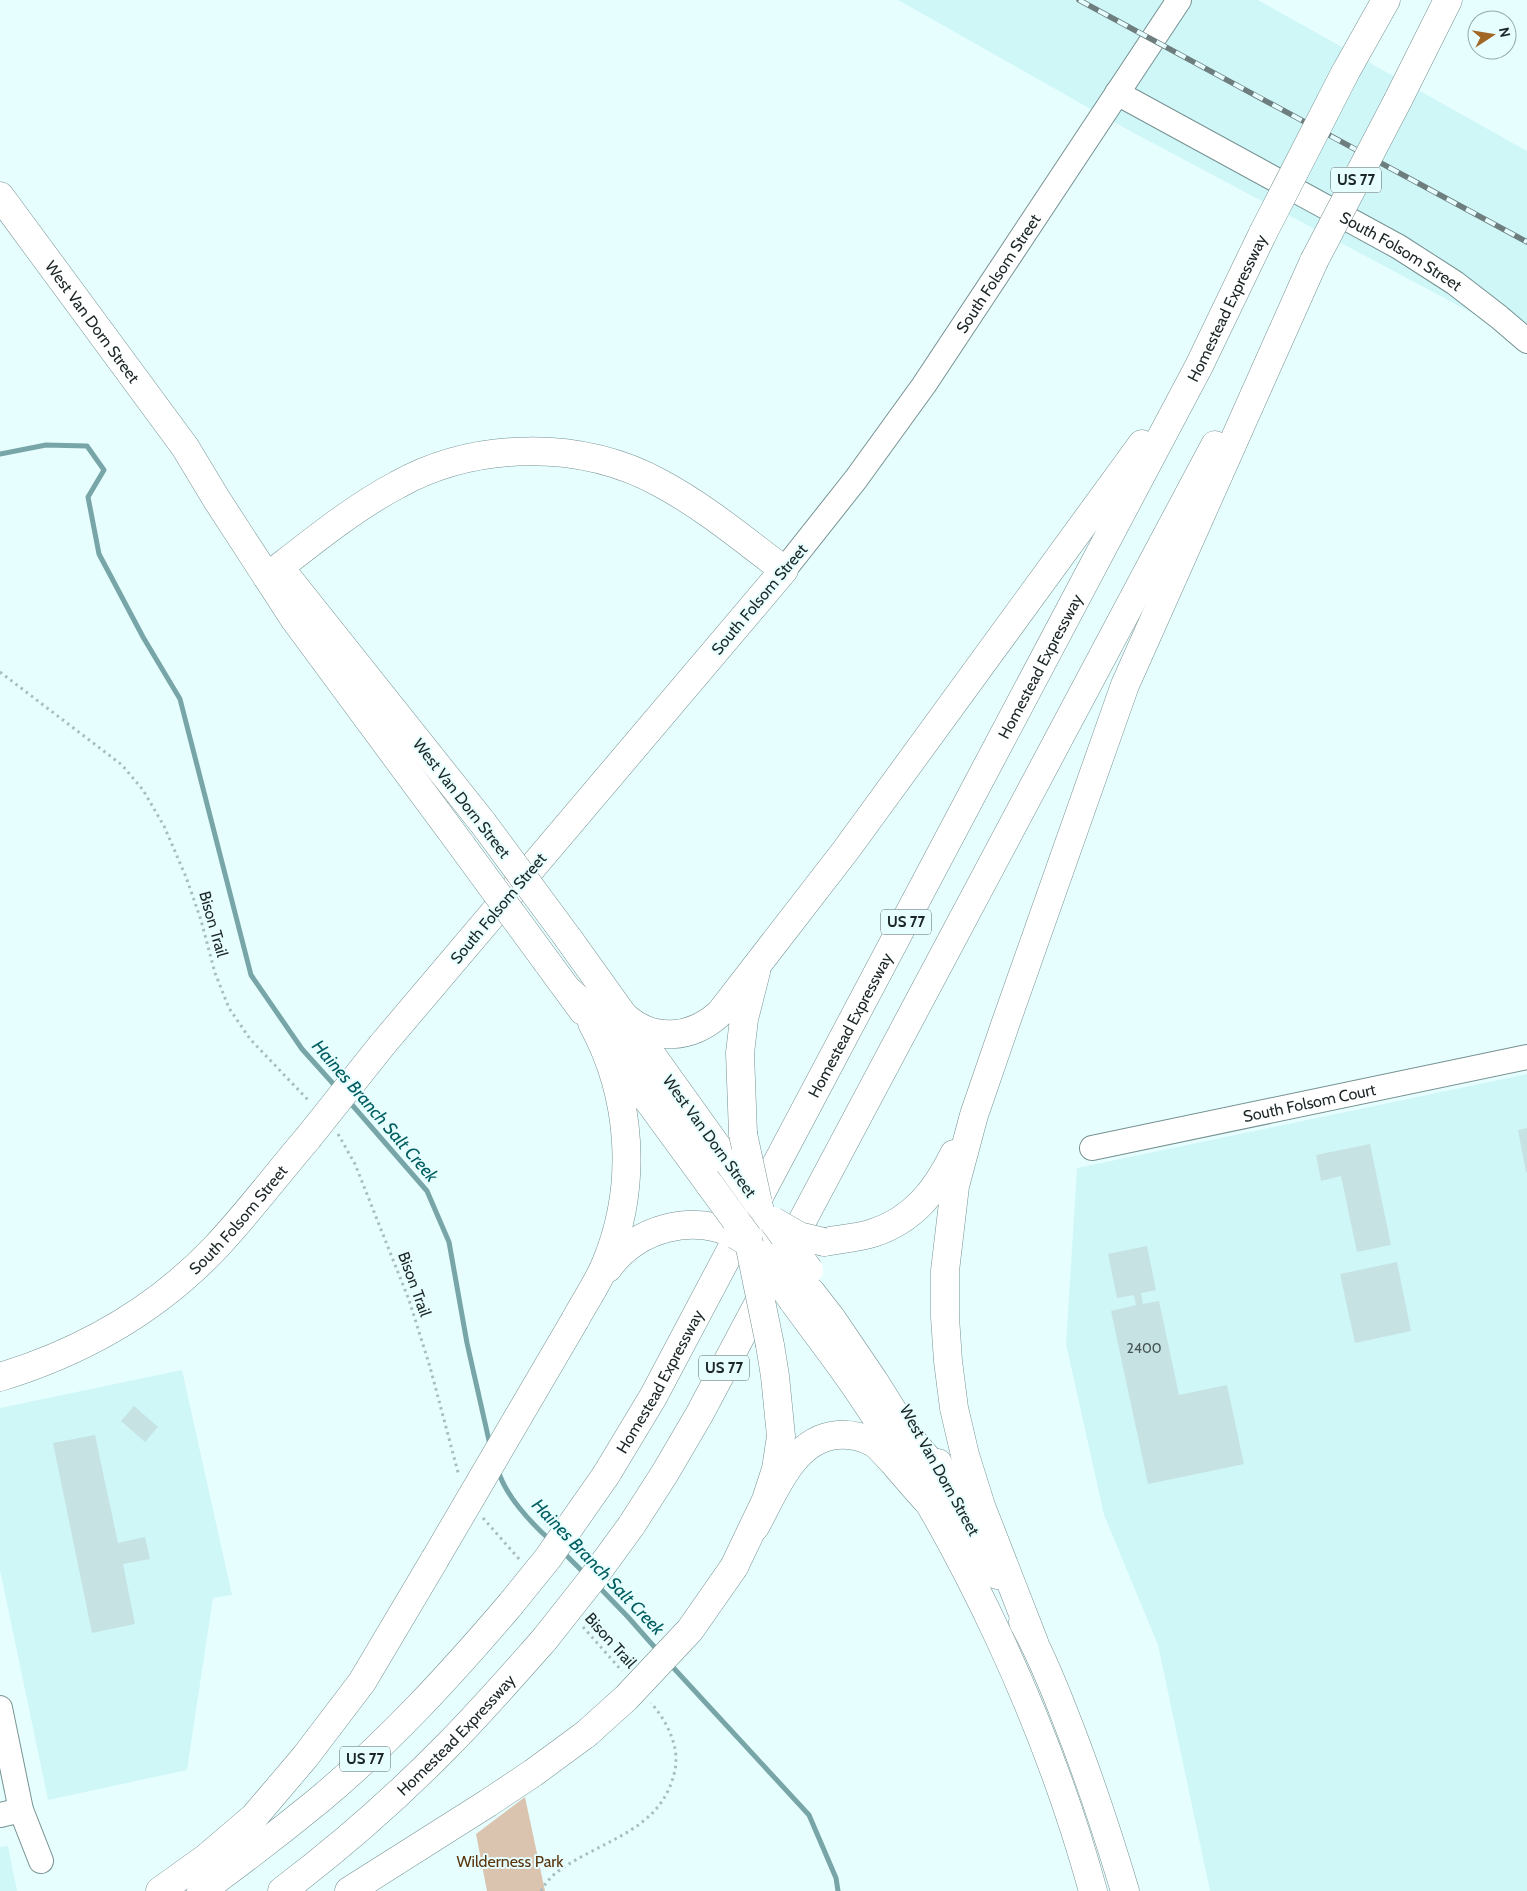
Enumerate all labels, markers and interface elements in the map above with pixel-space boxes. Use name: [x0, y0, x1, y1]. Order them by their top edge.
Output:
north arrow: [1467, 10, 1517, 60]
text: N: [1495, 26, 1515, 39]
road number: US 77: [1331, 168, 1381, 192]
street label: South Folsom Street: [1337, 208, 1466, 295]
street label: South Folsom Street: [952, 210, 1045, 337]
street label: Homestead Expressway: [1183, 232, 1271, 385]
street label: West Van Dorn Street: [41, 257, 144, 387]
street label: South Folsom Street: [708, 540, 812, 659]
street label: Homestead Expressway: [994, 591, 1087, 742]
street label: West Van Dorn Street: [409, 735, 515, 862]
street label: South Folsom Street: [447, 849, 551, 968]
street label: Bison Trail: [195, 889, 232, 960]
road number: US 77: [881, 910, 931, 934]
street label: Homestead Expressway: [804, 950, 897, 1101]
water label: Haines Branch Salt Creek: [307, 1035, 444, 1188]
street label: West Van Dorn Street: [659, 1071, 761, 1202]
street label: South Folsom Court: [1241, 1080, 1378, 1126]
street label: South Folsom Street: [185, 1161, 292, 1278]
street label: Bison Trail: [394, 1249, 435, 1319]
street label: Homestead Expressway: [612, 1307, 707, 1457]
house number: 2400: [1127, 1339, 1162, 1357]
road number: US 77: [699, 1356, 749, 1380]
street label: West Van Dorn Street: [896, 1401, 984, 1540]
water label: Haines Branch Salt Creek: [527, 1494, 670, 1641]
street label: Bison Trail: [581, 1609, 640, 1672]
street label: Homestead Expressway: [393, 1671, 519, 1800]
road number: US 77: [340, 1746, 390, 1772]
park label: Wilderness Park: [456, 1852, 564, 1871]

